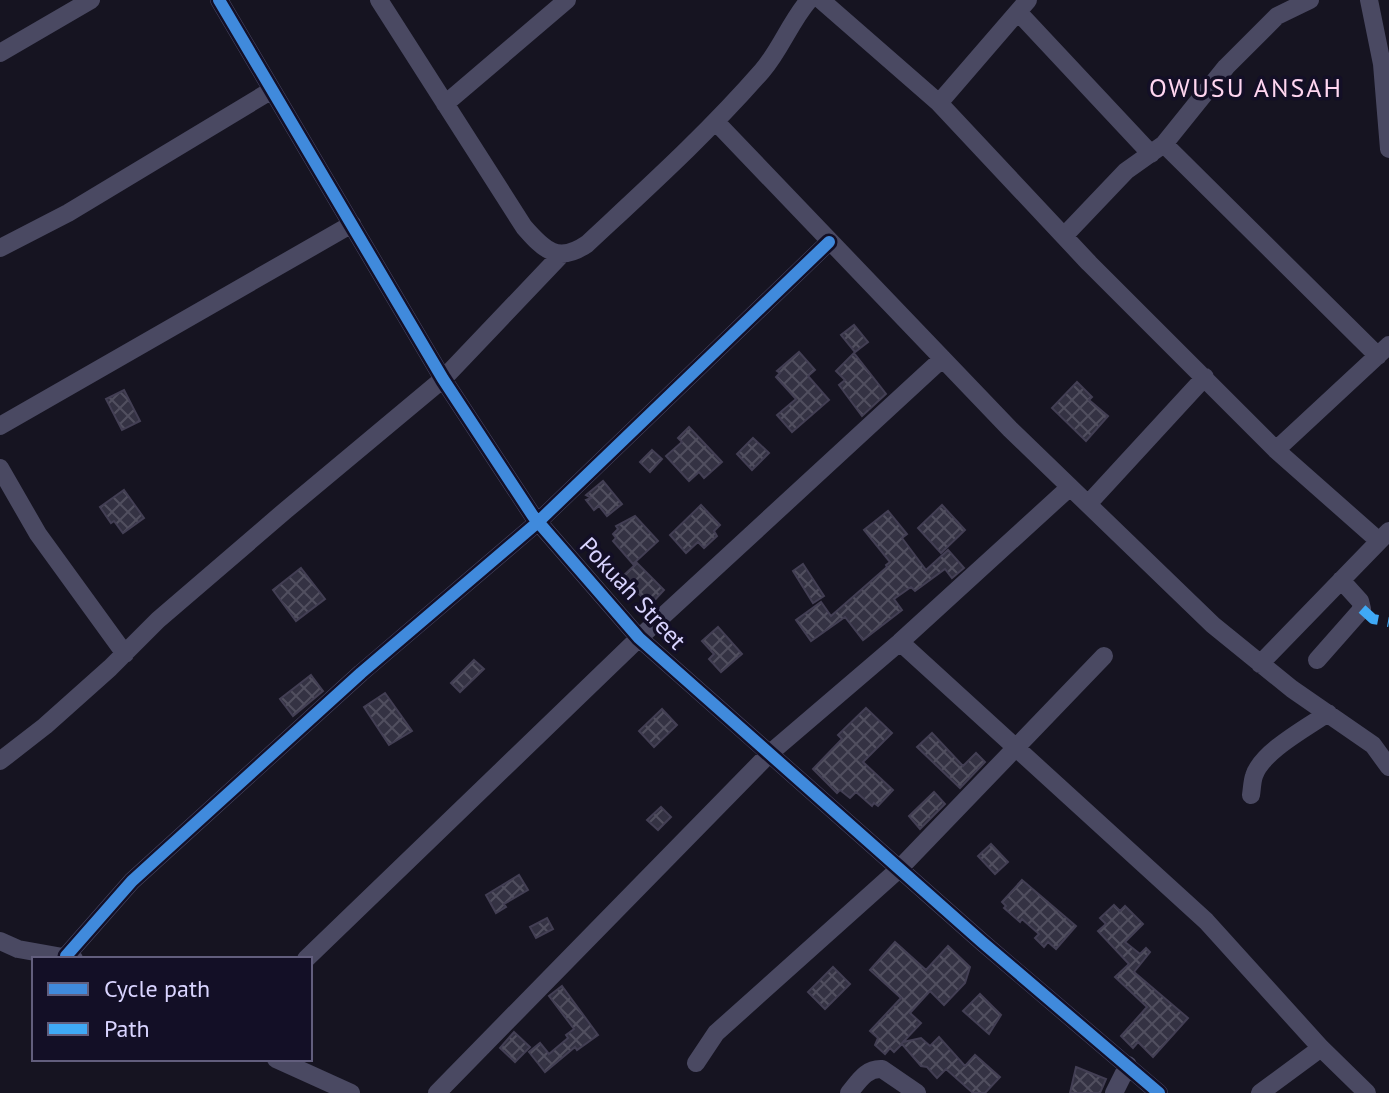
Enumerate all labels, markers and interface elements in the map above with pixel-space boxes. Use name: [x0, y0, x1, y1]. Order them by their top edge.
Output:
district label: OWUSU ANSAH: [1149, 71, 1343, 104]
street label: Pokuah Street: [573, 530, 693, 656]
legend: [32, 957, 312, 1061]
text: Cycle path: [104, 973, 210, 1004]
text: Path: [104, 1013, 150, 1044]

